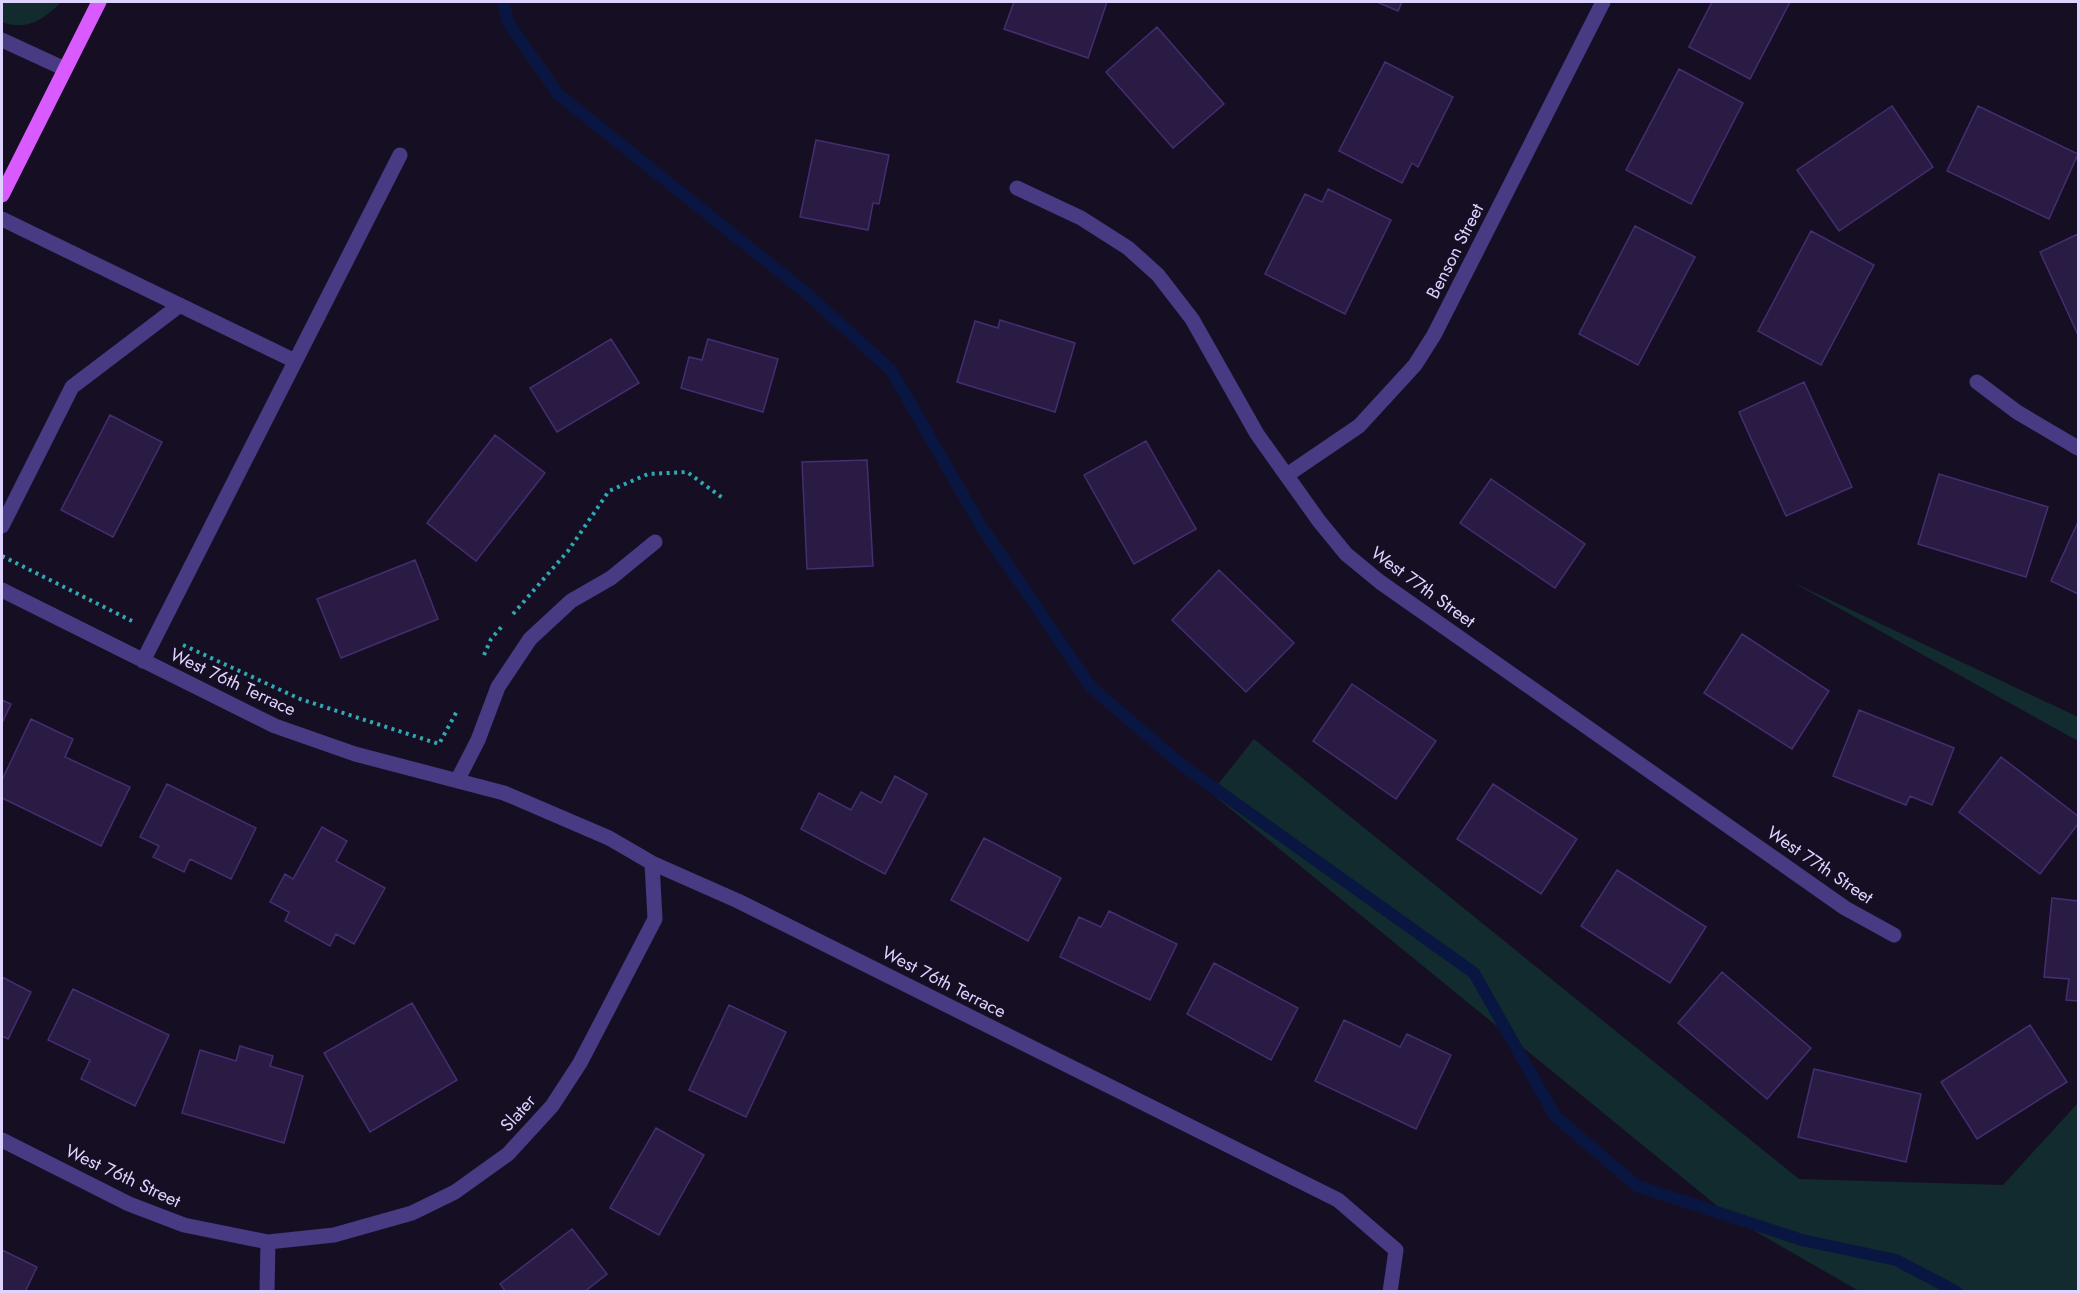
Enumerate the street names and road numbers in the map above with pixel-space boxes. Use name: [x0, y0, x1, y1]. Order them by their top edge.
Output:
street label: Benson Street: [1420, 198, 1490, 303]
street label: West 77th Street: [1365, 540, 1481, 634]
street label: West 76th Terrace: [166, 641, 300, 723]
street label: West 77th Street: [1761, 820, 1879, 911]
street label: West 76th Terrace: [877, 939, 1011, 1025]
street label: Slater: [494, 1088, 542, 1137]
street label: West 76th Street: [61, 1138, 186, 1214]

